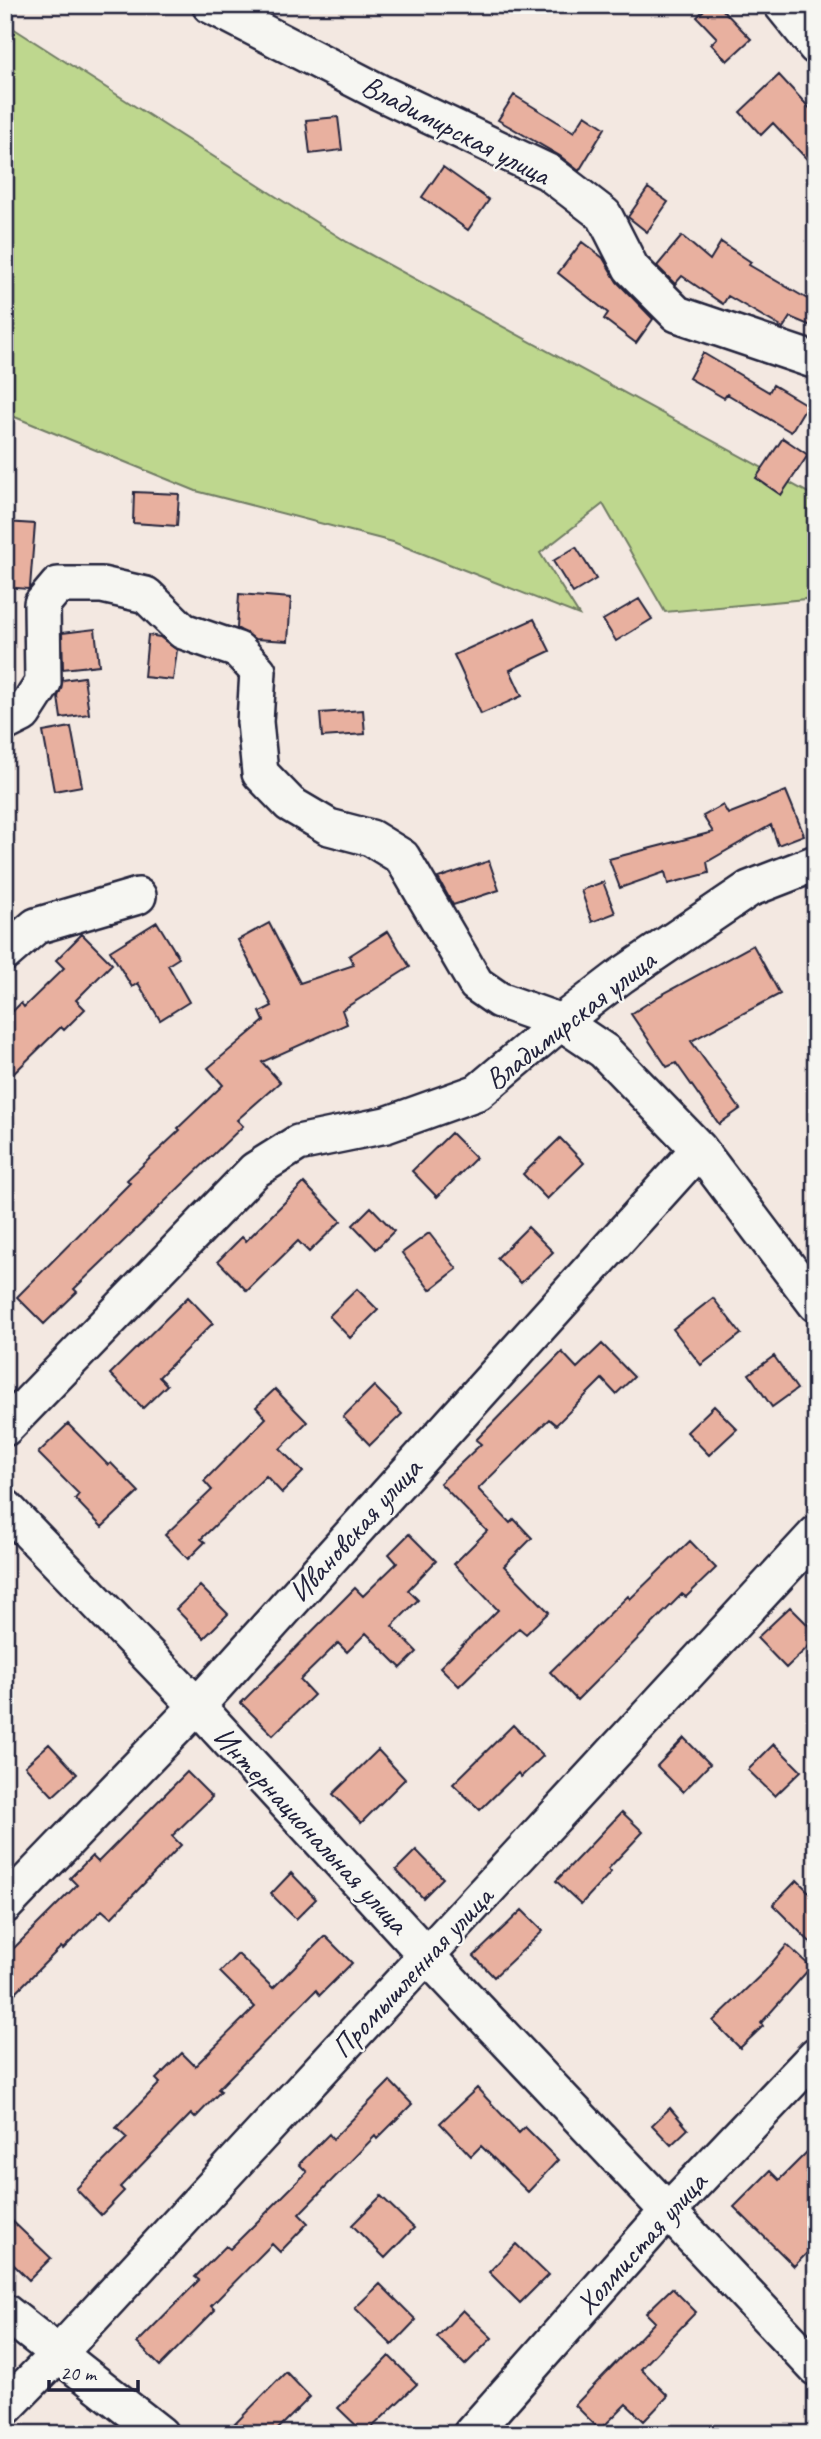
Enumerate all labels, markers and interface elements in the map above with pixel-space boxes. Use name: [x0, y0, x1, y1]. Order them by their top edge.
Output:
street label: Владимирская улица: [356, 66, 558, 195]
street label: Владимирская улица: [477, 940, 664, 1098]
street label: Ивановская улица: [280, 1449, 431, 1610]
street label: Интернациональная улица: [205, 1718, 418, 1943]
street label: Промышленная улица: [323, 1876, 503, 2066]
street label: Холмистая улица: [567, 2163, 716, 2322]
scale bar: [49, 2348, 138, 2392]
text: 20 m: [60, 2360, 98, 2386]

